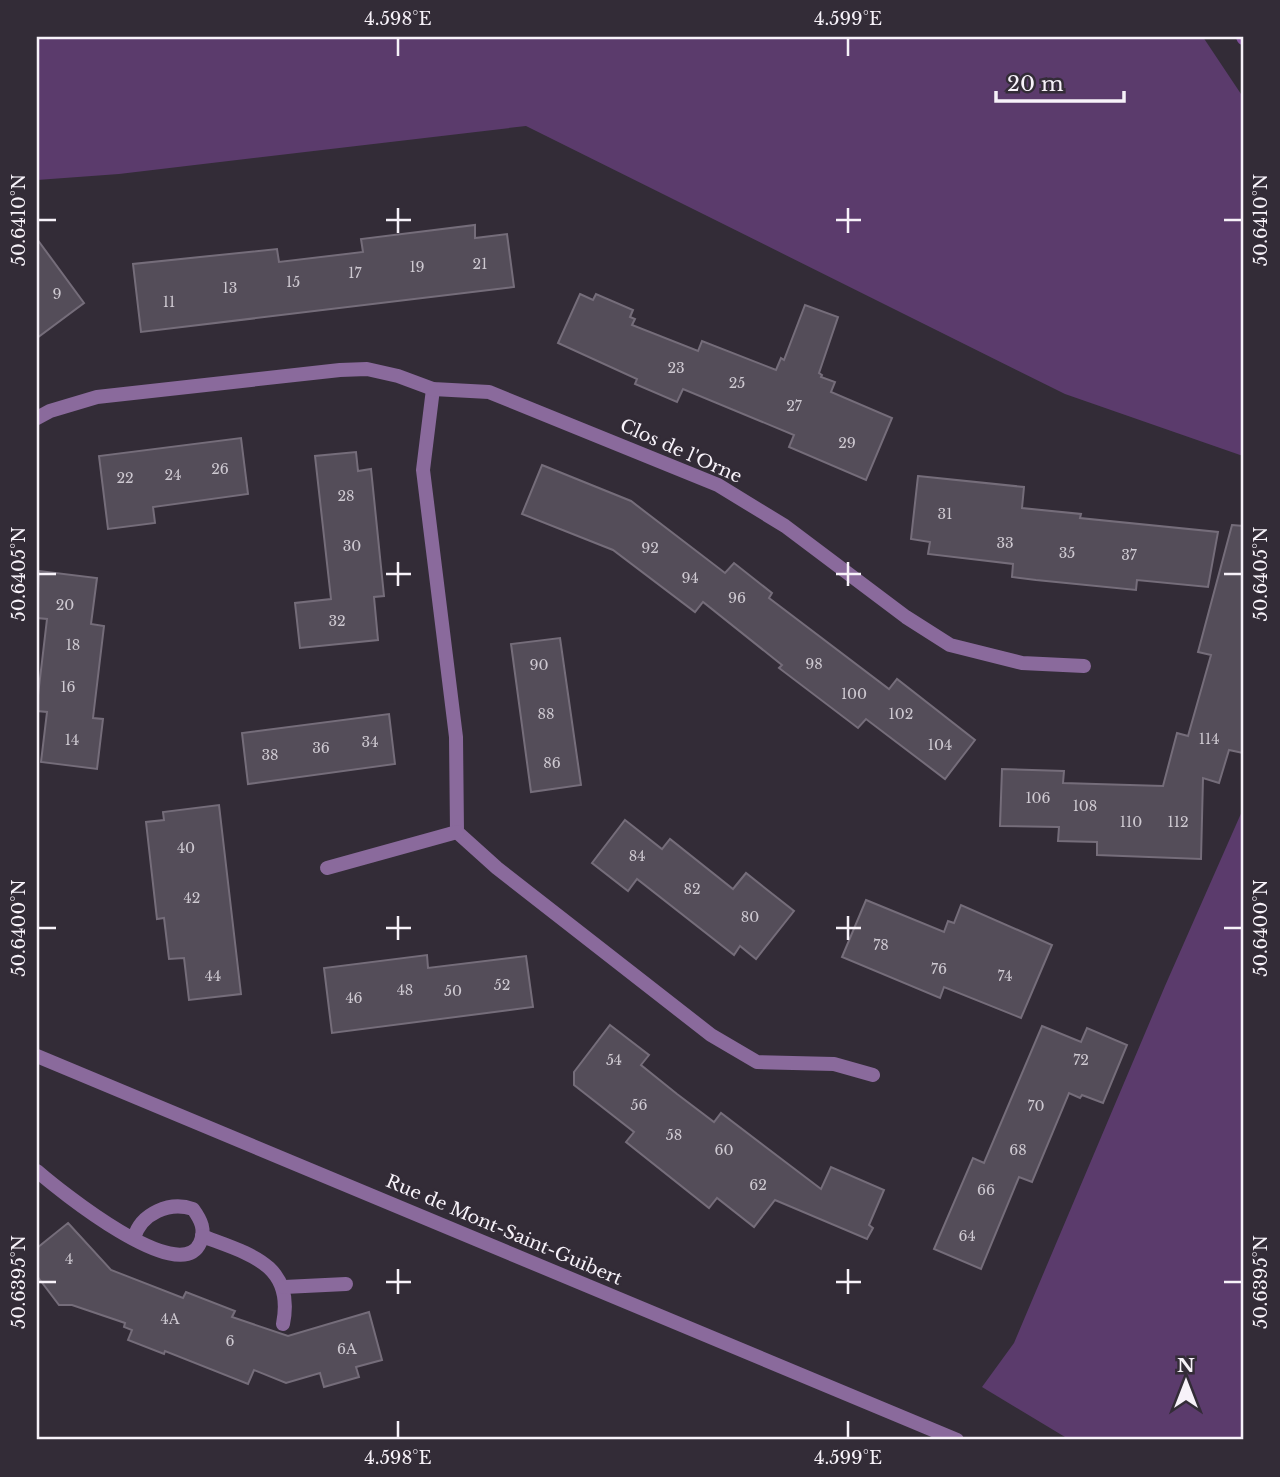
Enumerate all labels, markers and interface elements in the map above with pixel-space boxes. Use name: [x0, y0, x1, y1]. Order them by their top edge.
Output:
text: 4.598°E: [364, 8, 432, 30]
text: 4.599°E: [814, 8, 882, 30]
scale bar: [996, 60, 1124, 104]
text: 20 m: [1007, 71, 1064, 97]
text: 50.6410°N: [8, 174, 30, 266]
text: 50.6410°N: [1250, 174, 1272, 266]
house number: 21: [473, 255, 487, 273]
house number: 19: [409, 258, 425, 276]
house number: 17: [348, 264, 363, 282]
house number: 15: [286, 273, 300, 291]
house number: 13: [223, 279, 237, 297]
house number: 9: [52, 285, 62, 303]
house number: 11: [163, 293, 175, 311]
house number: 23: [667, 359, 685, 377]
house number: 25: [729, 374, 745, 392]
house number: 27: [786, 397, 803, 415]
street label: Clos de l'Orne: [617, 414, 745, 488]
house number: 29: [838, 434, 856, 452]
house number: 26: [211, 460, 229, 478]
house number: 24: [165, 466, 181, 484]
house number: 22: [116, 469, 134, 487]
house number: 28: [337, 487, 355, 505]
house number: 31: [938, 505, 952, 523]
text: 50.6405°N: [8, 527, 30, 621]
text: 50.6405°N: [1250, 527, 1272, 621]
house number: 33: [996, 534, 1014, 552]
house number: 30: [343, 537, 361, 555]
house number: 92: [641, 539, 659, 557]
house number: 35: [1059, 544, 1075, 562]
house number: 37: [1121, 546, 1138, 564]
house number: 94: [681, 569, 699, 587]
house number: 96: [728, 589, 746, 607]
house number: 20: [56, 596, 74, 614]
house number: 32: [328, 612, 346, 630]
house number: 18: [66, 636, 80, 654]
house number: 98: [805, 655, 823, 673]
house number: 90: [530, 656, 549, 674]
house number: 16: [60, 678, 76, 696]
house number: 100: [841, 685, 867, 703]
house number: 88: [538, 705, 554, 723]
house number: 102: [889, 705, 913, 723]
house number: 114: [1199, 730, 1219, 748]
house number: 14: [65, 731, 79, 749]
house number: 34: [362, 733, 378, 751]
house number: 104: [928, 736, 952, 754]
house number: 36: [312, 739, 330, 757]
house number: 38: [261, 746, 279, 764]
house number: 86: [543, 754, 561, 772]
house number: 106: [1025, 789, 1051, 807]
house number: 108: [1073, 797, 1097, 815]
house number: 110: [1120, 813, 1142, 831]
house number: 112: [1167, 813, 1189, 831]
house number: 40: [177, 839, 195, 857]
house number: 84: [629, 847, 645, 865]
text: 50.6400°N: [8, 879, 30, 977]
text: 50.6400°N: [1250, 879, 1272, 977]
house number: 82: [683, 880, 701, 898]
house number: 42: [184, 889, 200, 907]
house number: 80: [741, 908, 759, 926]
house number: 78: [873, 936, 889, 954]
house number: 76: [931, 960, 947, 978]
house number: 44: [205, 967, 221, 985]
house number: 74: [998, 967, 1012, 985]
house number: 52: [494, 976, 510, 994]
house number: 48: [397, 981, 413, 999]
house number: 50: [444, 982, 462, 1000]
house number: 46: [345, 989, 363, 1007]
house number: 54: [606, 1051, 622, 1069]
house number: 72: [1073, 1051, 1089, 1069]
house number: 56: [631, 1096, 647, 1114]
house number: 70: [1027, 1097, 1045, 1115]
house number: 58: [666, 1126, 682, 1144]
house number: 60: [715, 1141, 734, 1159]
house number: 68: [1009, 1141, 1027, 1159]
street label: Rue de Mont-Saint-Guibert: [383, 1170, 626, 1290]
house number: 62: [749, 1176, 767, 1194]
house number: 66: [977, 1181, 995, 1199]
house number: 64: [958, 1227, 976, 1245]
text: 50.6395°N: [8, 1235, 30, 1329]
text: 50.6395°N: [1250, 1235, 1272, 1329]
house number: 4: [65, 1250, 73, 1268]
house number: 4A: [161, 1310, 180, 1328]
house number: 6: [225, 1332, 235, 1350]
house number: 6A: [337, 1340, 357, 1358]
north arrow: [1150, 1348, 1220, 1418]
text: N: [1177, 1354, 1195, 1377]
text: 4.598°E: [364, 1447, 432, 1469]
text: 4.599°E: [814, 1447, 882, 1469]

